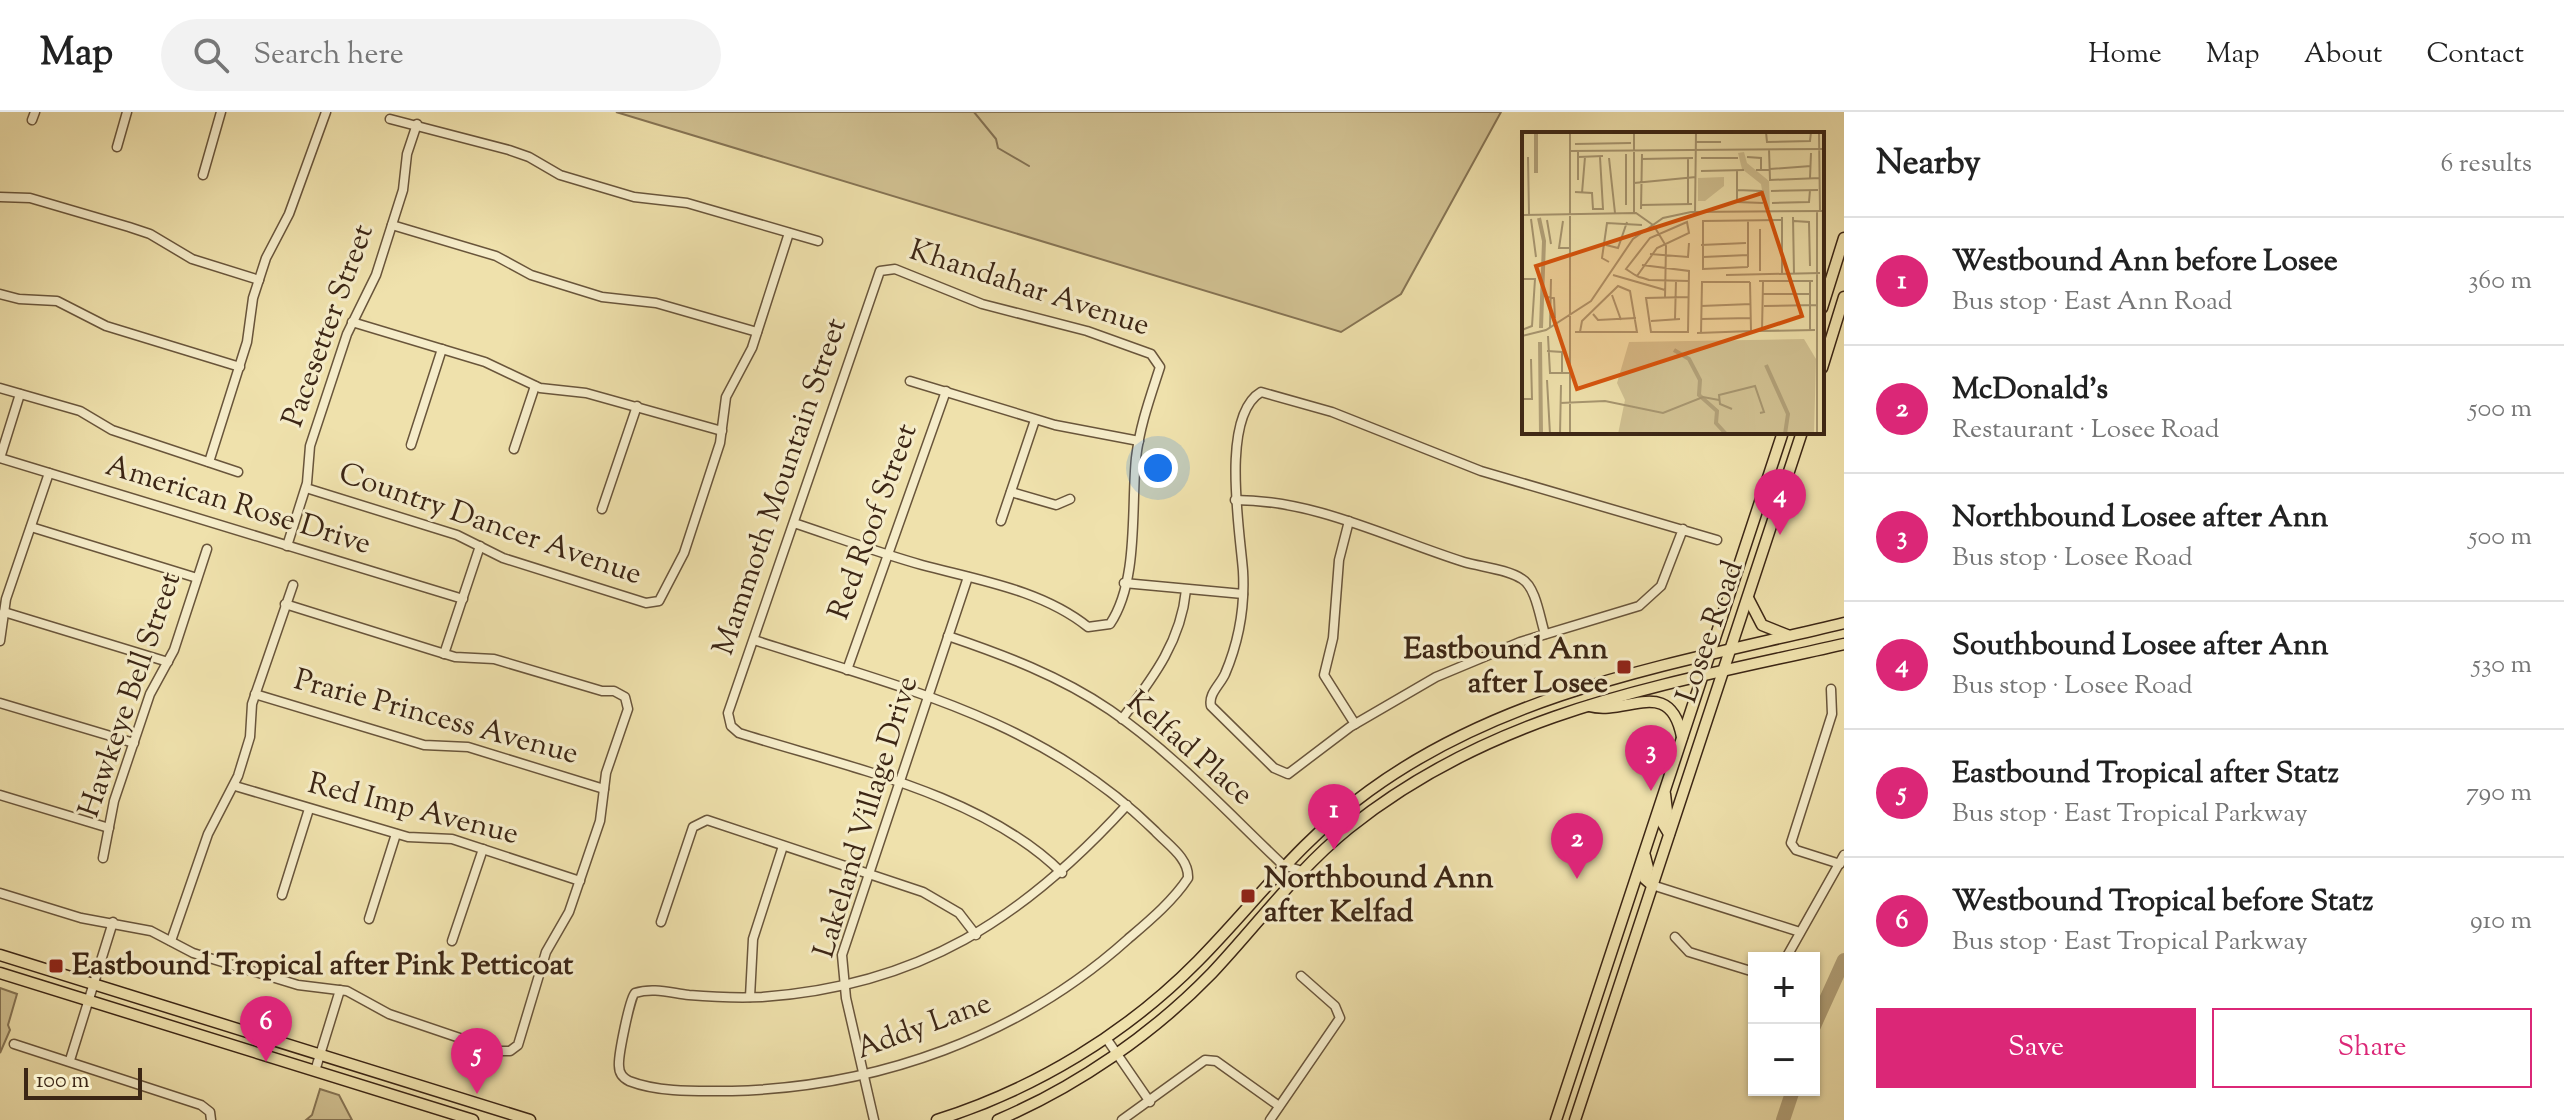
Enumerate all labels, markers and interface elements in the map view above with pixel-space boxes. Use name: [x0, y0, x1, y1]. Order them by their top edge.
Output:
search box: [161, 19, 721, 91]
text: Map: [40, 28, 113, 82]
icon: search: [189, 33, 233, 77]
text: Search here: [253, 34, 404, 77]
text: Home: [2088, 35, 2162, 75]
text: Map: [2206, 35, 2260, 75]
text: About: [2304, 35, 2382, 75]
text: Contact: [2426, 35, 2524, 75]
inset map: [1522, 132, 1824, 434]
text: Nearby: [1876, 140, 1981, 189]
text: 6 results: [2440, 146, 2532, 183]
street label: Pacesetter Street: [272, 219, 386, 433]
street label: Khandahar Avenue: [903, 230, 1155, 348]
text: Westbound Ann before Losee: [1952, 241, 2338, 284]
text: 1: [1898, 263, 1906, 300]
text: 360 m: [2468, 263, 2532, 300]
text: Bus stop · East Ann Road: [1952, 284, 2232, 321]
street label: Mammoth Mountain Street: [703, 313, 859, 661]
text: McDonald's: [1952, 369, 2108, 412]
text: 2: [1896, 391, 1908, 428]
text: 500 m: [2469, 391, 2532, 428]
text: Restaurant · Losee Road: [1952, 412, 2219, 449]
street label: Red Roof Street: [819, 418, 929, 626]
street label: American Rose Drive: [100, 445, 376, 567]
your location: [1138, 448, 1178, 488]
street label: Country Dancer Avenue: [333, 453, 647, 597]
pin: 4: [1754, 469, 1806, 535]
text: Northbound Losee after Ann: [1952, 497, 2328, 540]
text: 3: [1897, 519, 1907, 556]
text: 500 m: [2469, 519, 2532, 556]
text: Bus stop · Losee Road: [1952, 540, 2193, 577]
street label: Losee Road: [1667, 555, 1755, 709]
street label: Hawkeye Bell Street: [69, 567, 193, 823]
text: Southbound Losee after Ann: [1952, 625, 2329, 668]
place label: Eastbound Ann after Losee: [1404, 629, 1608, 706]
text: 4: [1895, 647, 1909, 684]
text: 530 m: [2472, 647, 2532, 684]
marker: Eastbound Ann after Losee: [1615, 658, 1633, 676]
street label: Prarie Princess Avenue: [289, 659, 583, 777]
text: Bus stop · Losee Road: [1952, 668, 2193, 705]
street label: Lakeland Village Drive: [804, 671, 930, 963]
street label: Kelfad Place: [1116, 682, 1262, 816]
pin: 3: [1625, 725, 1677, 791]
text: Eastbound Tropical after Statz: [1952, 753, 2339, 796]
street label: Red Imp Avenue: [303, 763, 523, 857]
text: 5: [1898, 775, 1906, 812]
text: 790 m: [2466, 775, 2532, 812]
pin: 1: [1308, 784, 1360, 850]
text: Bus stop · East Tropical Parkway: [1952, 796, 2308, 833]
pin: 2: [1551, 813, 1603, 879]
place label: Northbound Ann after Kelfad: [1264, 858, 1494, 935]
text: Westbound Tropical before Statz: [1952, 881, 2373, 924]
marker: Northbound Ann after Kelfad: [1239, 887, 1257, 905]
text: 6: [1896, 903, 1908, 940]
text: 910 m: [2470, 903, 2532, 940]
text: Bus stop · East Tropical Parkway: [1952, 924, 2308, 961]
place label: Eastbound Tropical after Pink Petticoat: [72, 945, 574, 988]
map controls: [1748, 952, 1820, 1096]
button: +: [1748, 952, 1820, 1024]
marker: Eastbound Tropical after Pink Petticoat: [47, 957, 65, 975]
street label: Addy Lane: [850, 983, 998, 1071]
pin: 6: [240, 996, 292, 1062]
button: Save: [1876, 1008, 2196, 1088]
button: Share: [2212, 1008, 2532, 1088]
button: −: [1748, 1024, 1820, 1096]
pin: 5: [451, 1028, 503, 1094]
scale bar: [24, 1064, 142, 1100]
text: 100 m: [36, 1066, 89, 1098]

